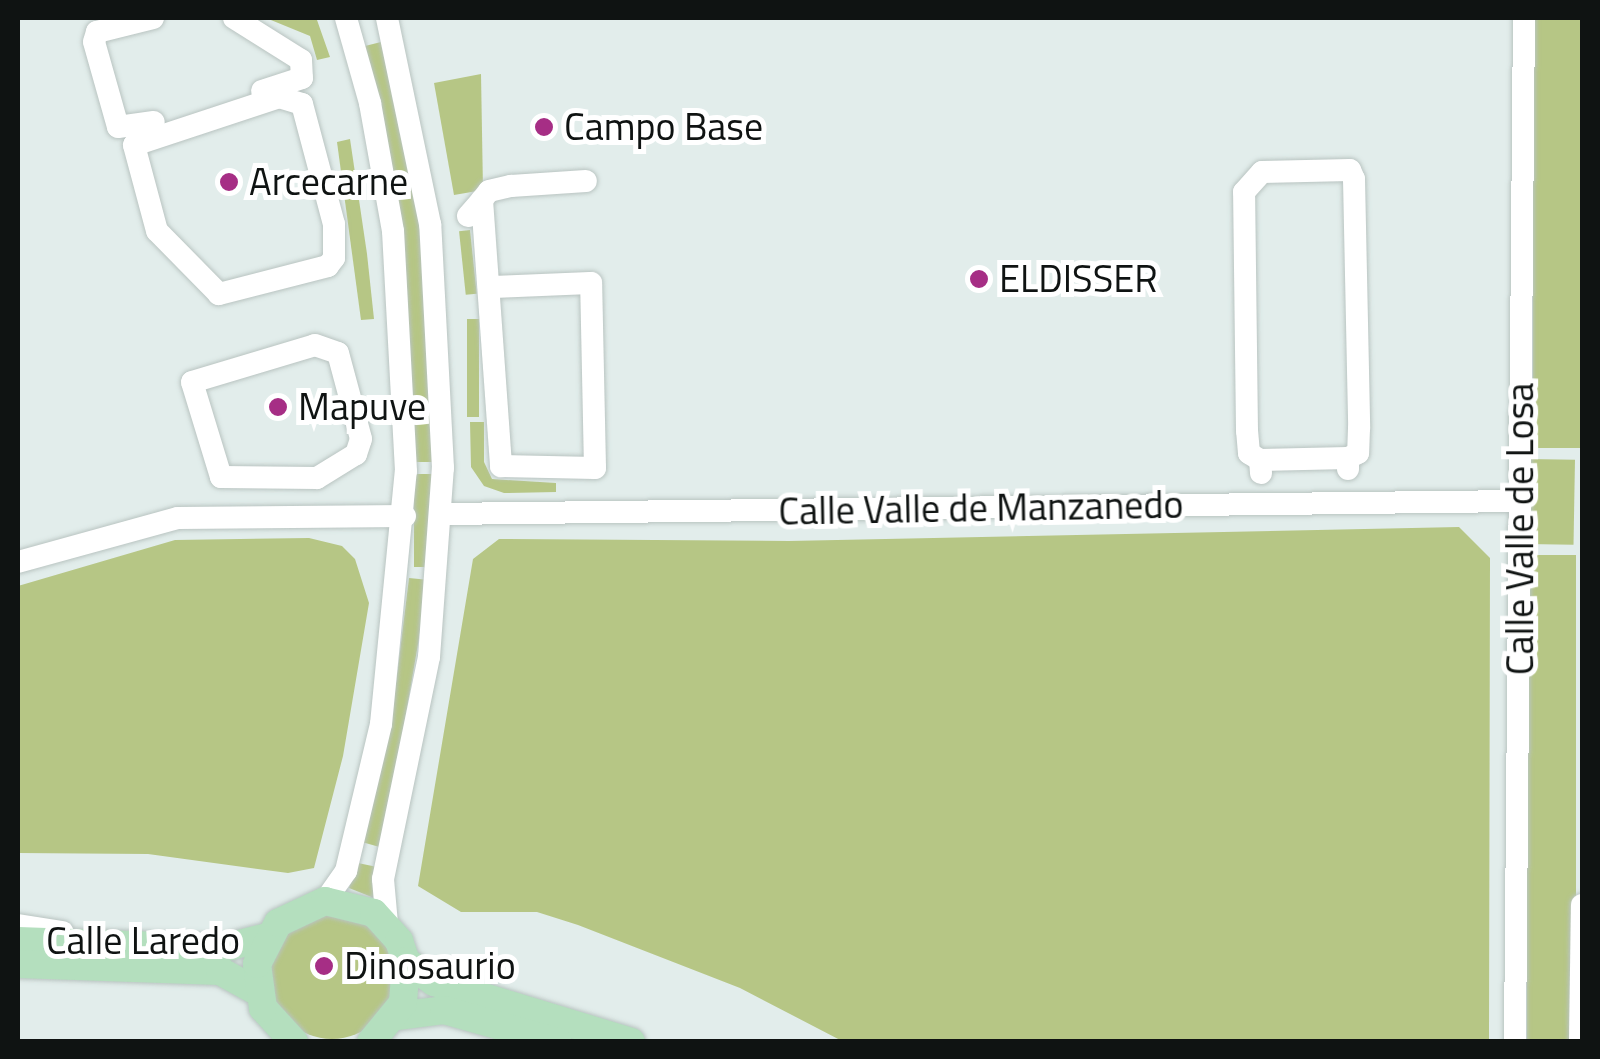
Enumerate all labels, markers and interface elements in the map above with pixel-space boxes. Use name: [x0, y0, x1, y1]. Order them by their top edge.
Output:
place label: Campo Base: [564, 104, 763, 150]
marker: Campo Base: [533, 116, 555, 138]
place label: Arcecarne: [249, 159, 408, 205]
marker: Arcecarne: [218, 171, 240, 193]
place label: ELDISSER: [999, 256, 1158, 302]
marker: ELDISSER: [968, 268, 990, 290]
street label: Calle Valle de Losa: [1497, 383, 1543, 675]
place label: Mapuve: [298, 384, 426, 430]
marker: Mapuve: [267, 396, 289, 418]
street label: Calle Valle de Manzanedo: [778, 482, 1184, 534]
street label: Calle Laredo: [46, 918, 240, 964]
place label: Dinosaurio: [344, 943, 516, 989]
marker: Dinosaurio: [313, 955, 335, 977]

